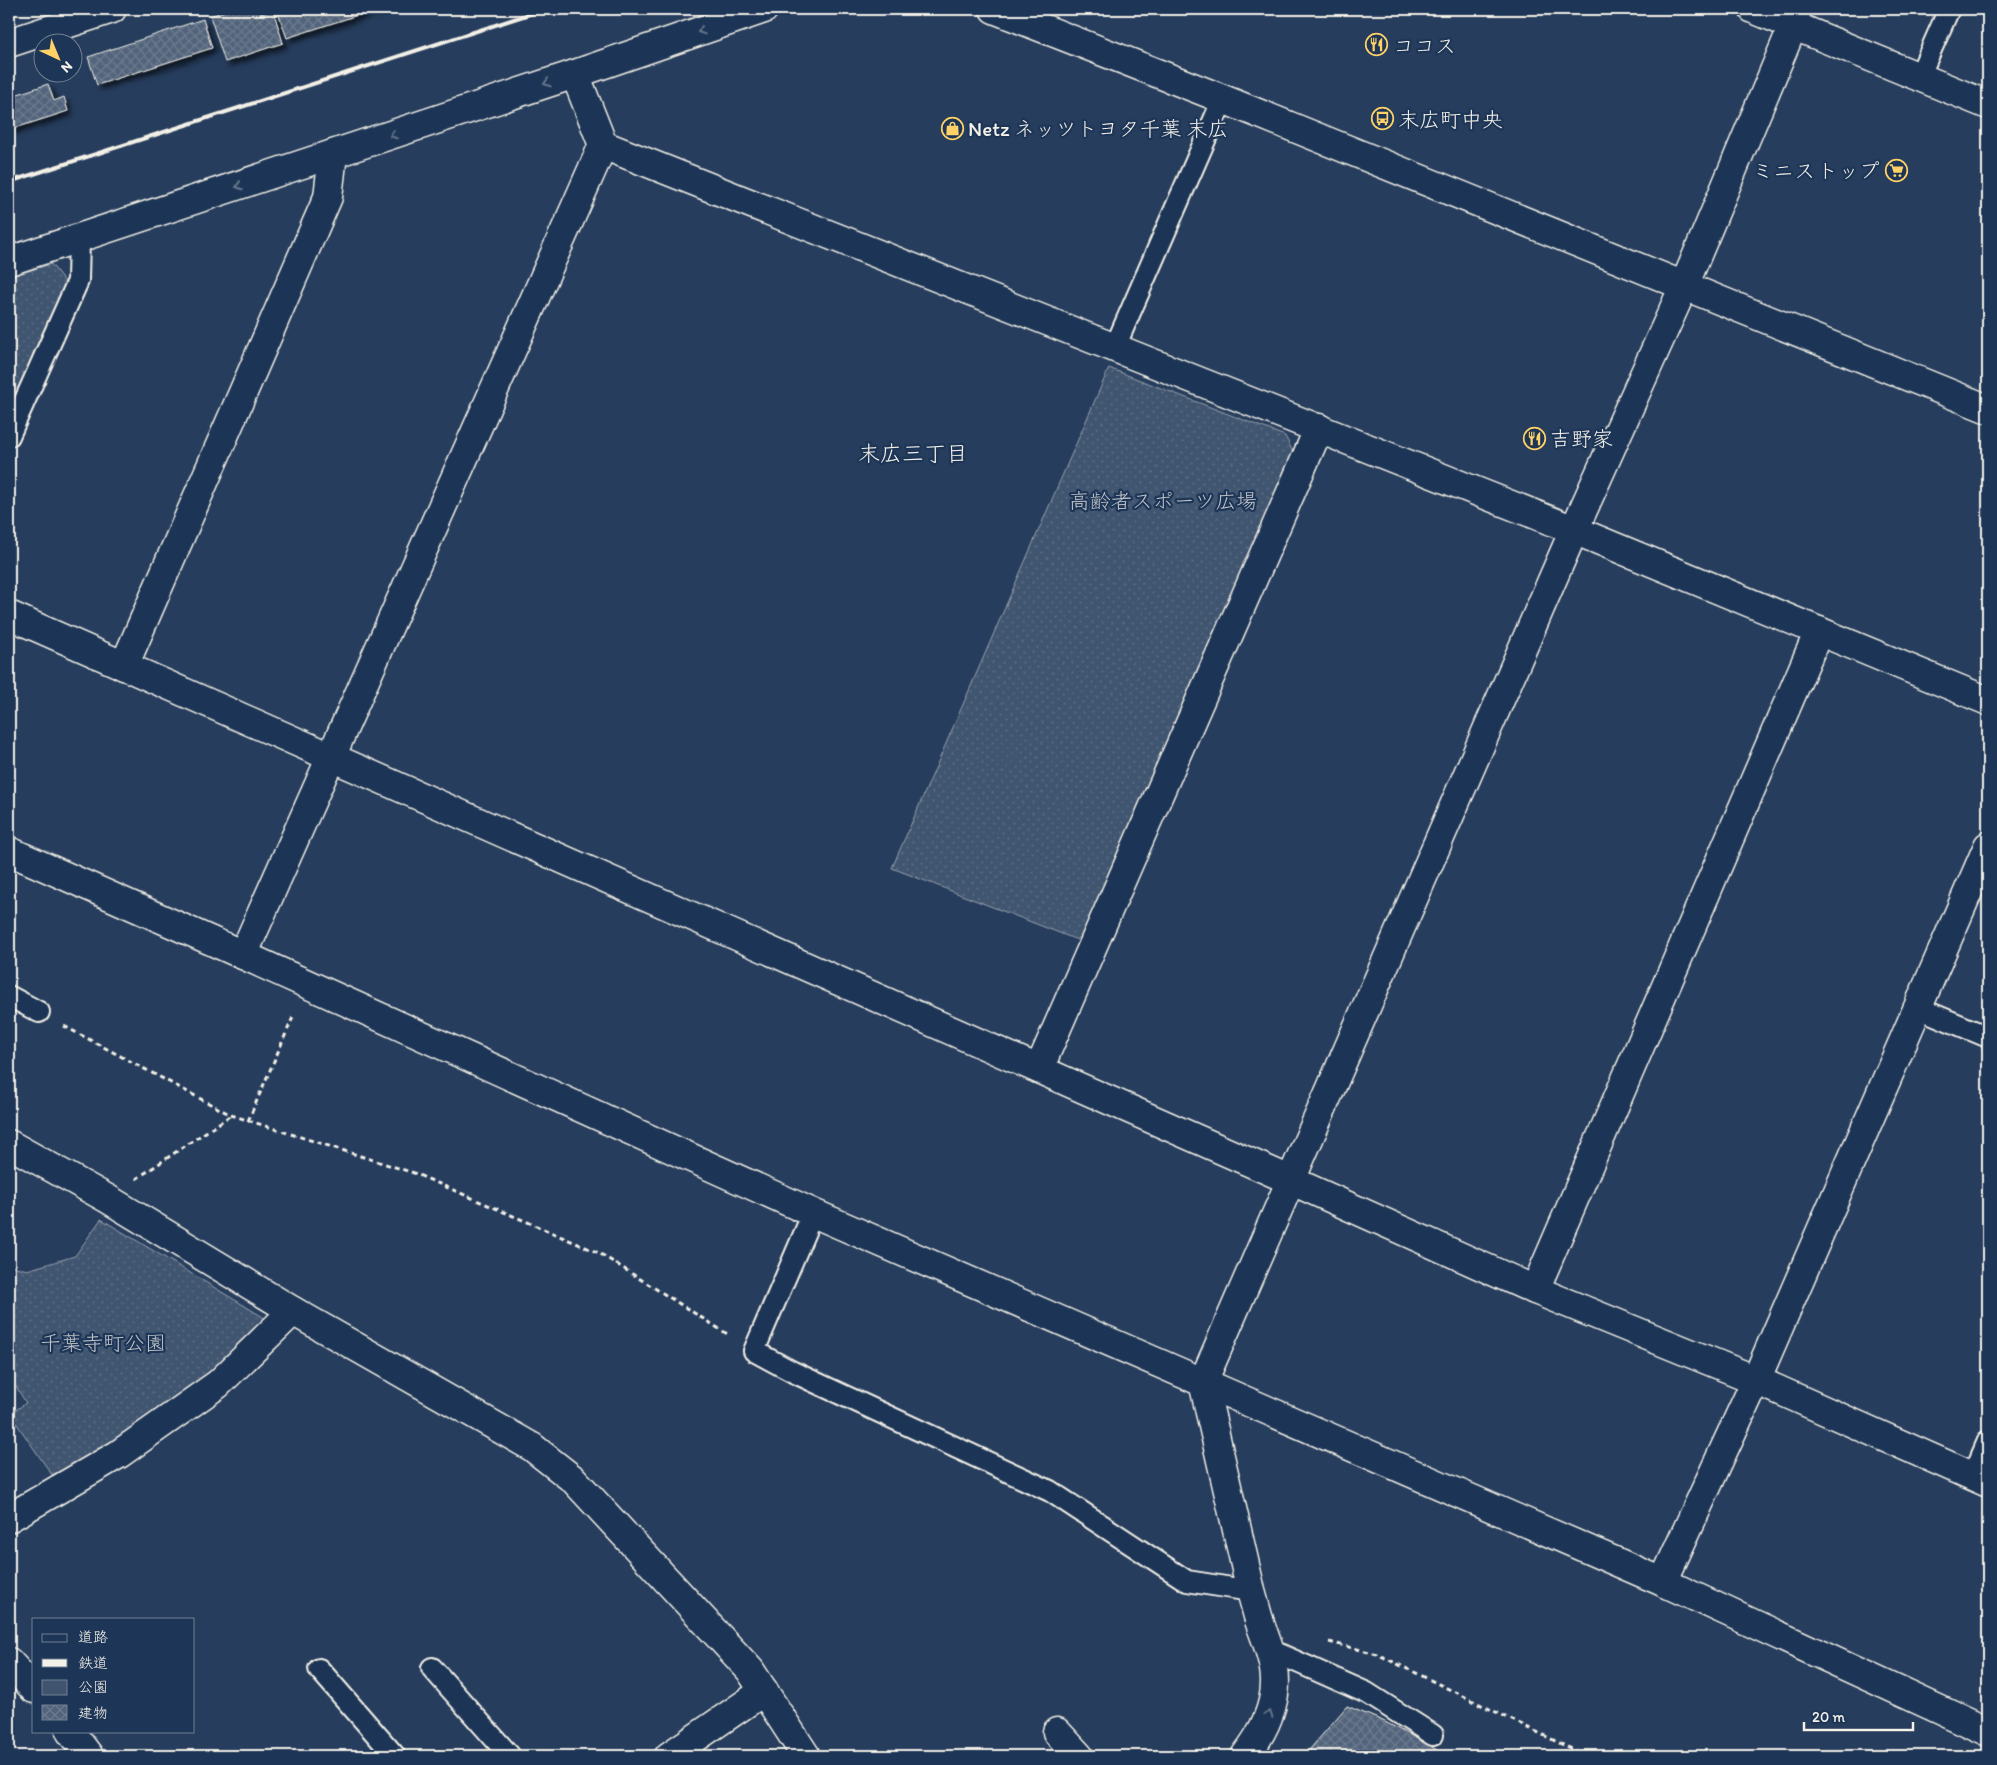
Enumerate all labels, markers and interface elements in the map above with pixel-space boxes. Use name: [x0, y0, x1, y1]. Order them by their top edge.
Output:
one-way arrow: [697, 25, 706, 35]
north arrow: [32, 32, 82, 82]
restaurant icon: ココス: [1365, 33, 1389, 57]
place label: ココス: [1393, 33, 1456, 58]
text: N: [57, 58, 76, 76]
one-way arrow: [544, 78, 552, 88]
bus stop icon: 末広町中央: [1370, 107, 1394, 131]
place label: 末広町中央: [1398, 107, 1503, 132]
shop icon: Netz ネッツトヨタ千葉 末広: [940, 116, 964, 140]
place label: Netz ネッツトヨタ千葉 末広: [968, 116, 1228, 141]
one-way arrow: [390, 129, 398, 139]
place label: ミニストップ: [1752, 158, 1880, 183]
supermarket icon: ミニストップ: [1884, 158, 1908, 182]
one-way arrow: [235, 180, 244, 190]
restaurant icon: 吉野家: [1522, 426, 1546, 450]
place label: 吉野家: [1550, 426, 1613, 451]
district label: 末広三丁目: [858, 440, 968, 467]
park label: 高齢者スポーツ広場: [1069, 488, 1257, 513]
park label: 千葉寺町公園: [40, 1330, 166, 1355]
legend: [32, 1618, 195, 1732]
text: 道路: [78, 1628, 108, 1646]
text: 鉄道: [78, 1654, 108, 1672]
text: 公園: [78, 1678, 108, 1696]
scale bar: [1804, 1700, 1913, 1732]
text: 建物: [78, 1704, 108, 1722]
text: 20 m: [1812, 1708, 1846, 1726]
one-way arrow: [1263, 1710, 1273, 1719]

